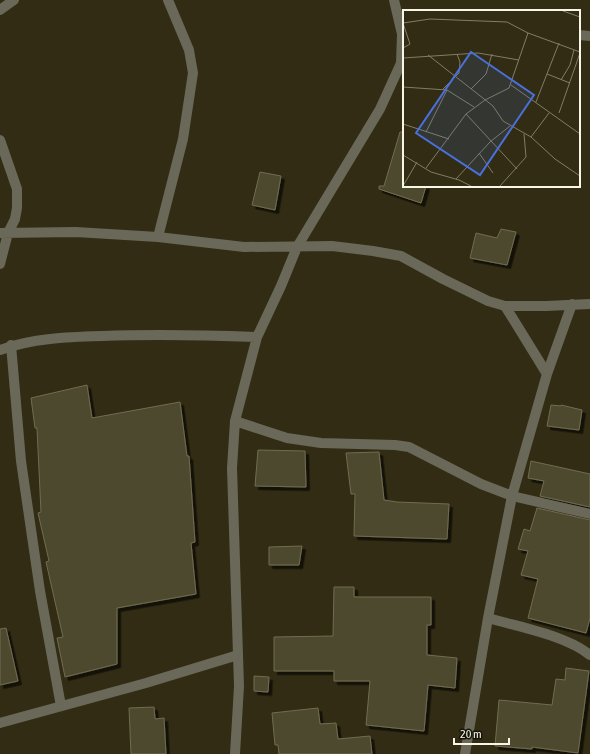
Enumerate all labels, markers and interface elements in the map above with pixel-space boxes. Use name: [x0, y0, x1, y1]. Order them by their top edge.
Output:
inset map: [403, 10, 580, 187]
scale bar: [454, 720, 509, 746]
text: 20 m: [460, 727, 482, 741]

